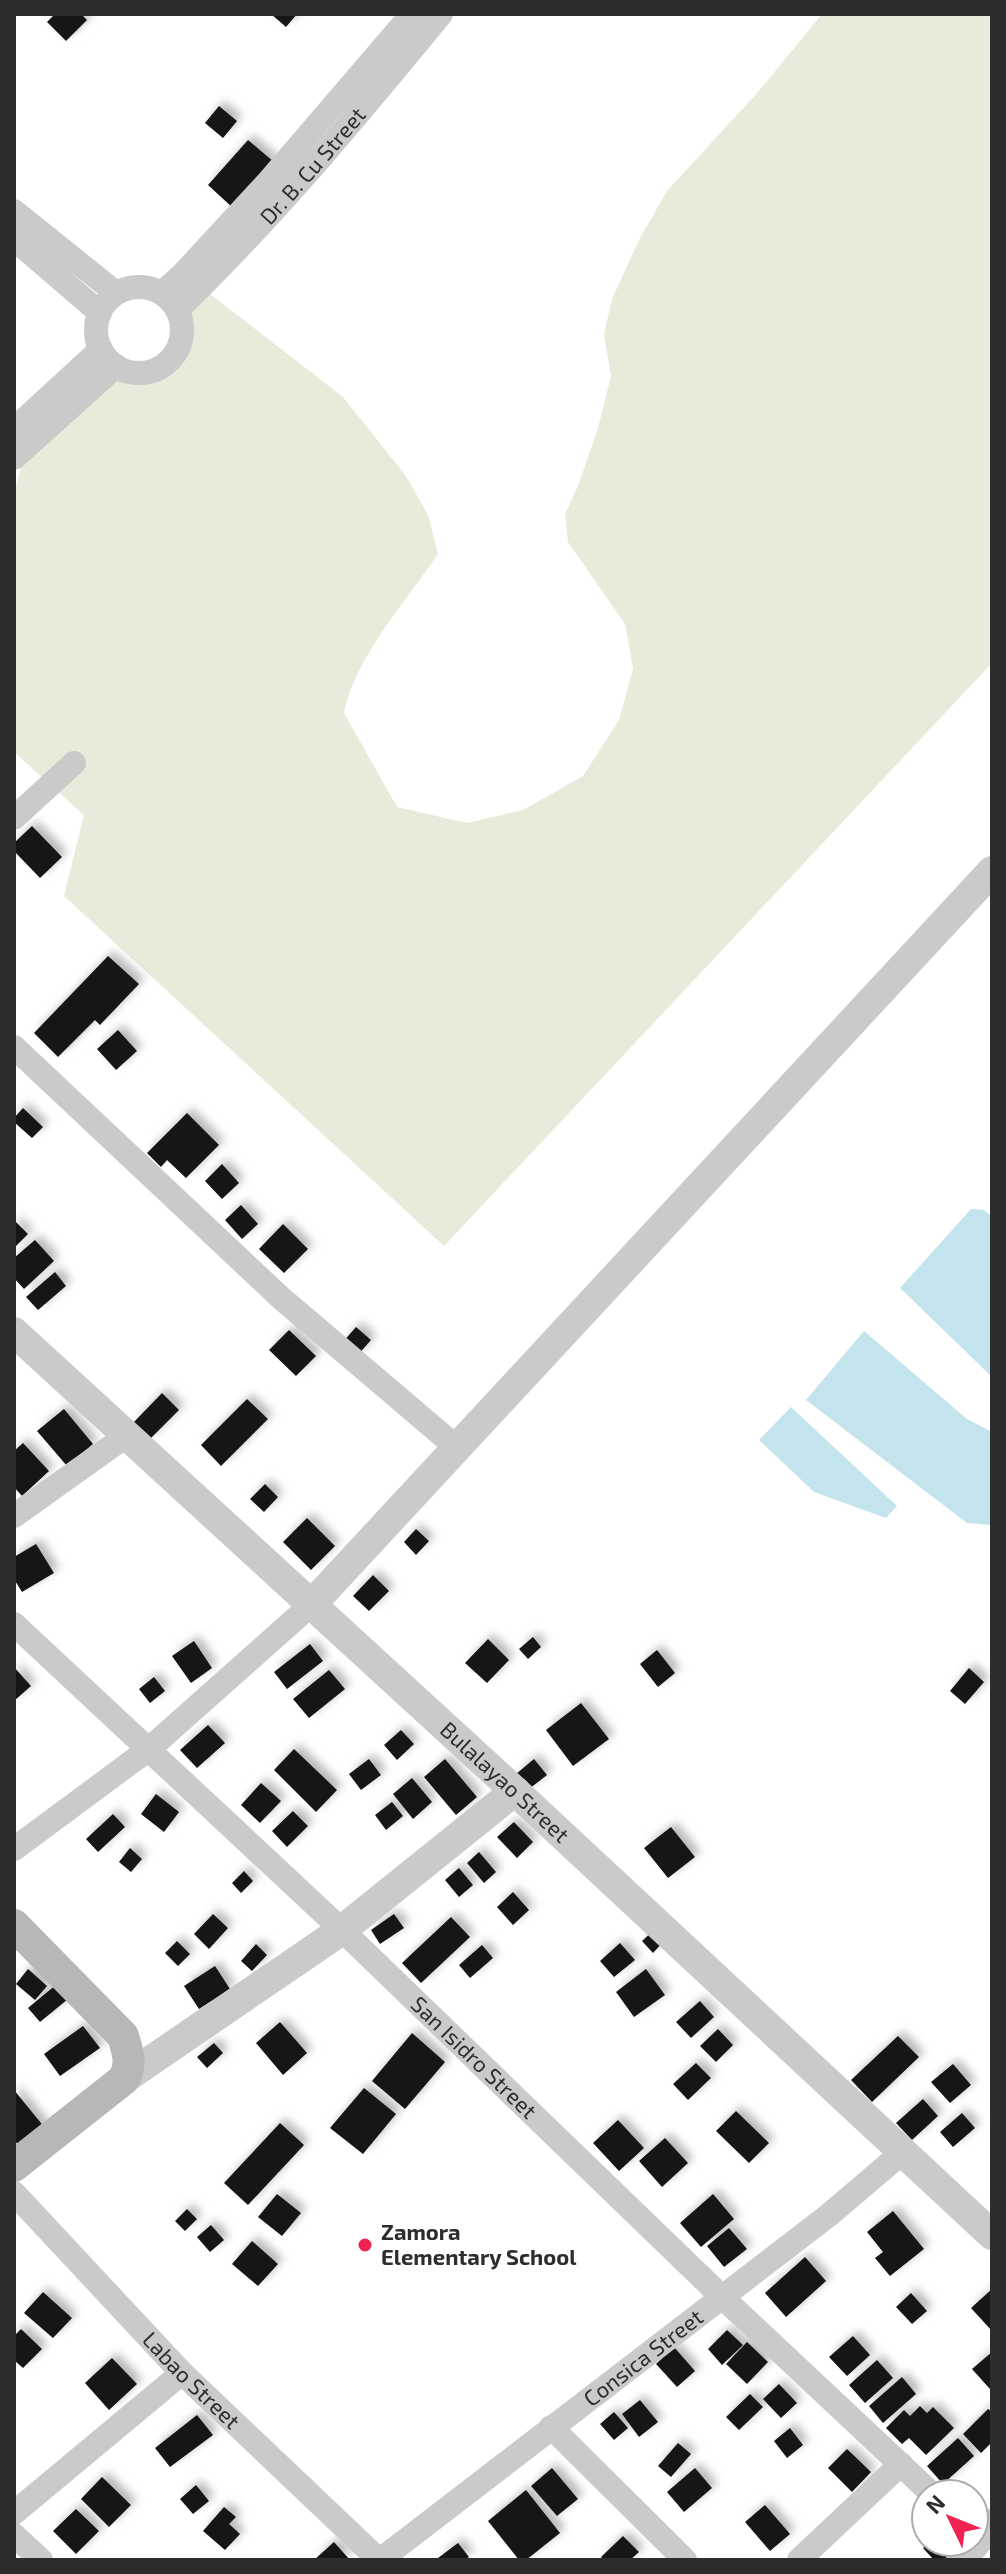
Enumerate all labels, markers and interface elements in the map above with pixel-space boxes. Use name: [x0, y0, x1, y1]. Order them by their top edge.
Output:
street label: Dr. B. Cu Street: [254, 101, 370, 229]
street label: Bulalayao Street: [436, 1716, 575, 1847]
street label: San Isidro Street: [407, 1990, 543, 2123]
place label: Zamora Elementary School: [381, 2218, 577, 2270]
marker: Zamora Elementary School: [356, 2236, 374, 2254]
street label: Consica Street: [578, 2303, 707, 2411]
street label: Labao Street: [138, 2326, 246, 2433]
north arrow: [910, 2478, 990, 2558]
text: N: [920, 2489, 950, 2518]

